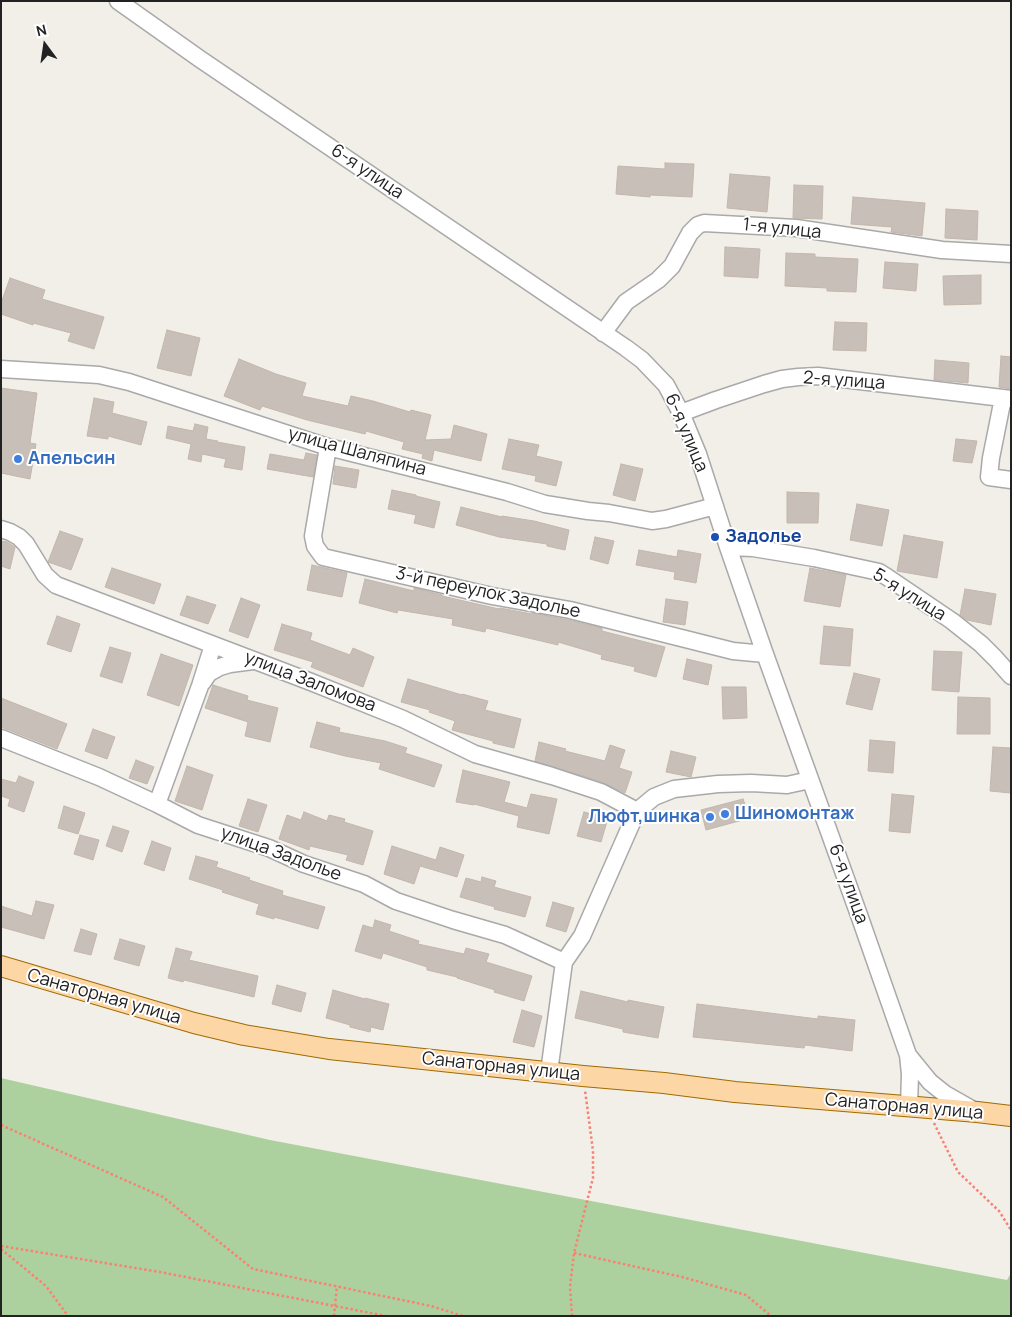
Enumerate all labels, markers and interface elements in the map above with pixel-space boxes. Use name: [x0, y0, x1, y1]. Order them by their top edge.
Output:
north arrow: [20, 20, 70, 70]
text: N: [34, 20, 48, 40]
street label: 6-я улица: [327, 140, 407, 204]
street label: 1-я улица: [742, 214, 822, 244]
street label: 2-я улица: [802, 367, 886, 395]
street label: 6-я улица: [660, 391, 712, 475]
street label: улица Шаляпина: [286, 423, 428, 481]
place label: Апельсин: [28, 448, 115, 470]
marker: Апельсин: [12, 453, 24, 465]
place label: Задолье: [725, 526, 802, 548]
marker: Задолье: [709, 531, 721, 543]
street label: 3-й переулок Задолье: [394, 563, 582, 623]
street label: 5-я улица: [868, 564, 950, 626]
street label: улица Заломова: [241, 647, 379, 717]
place label: Шиномонтаж: [735, 803, 854, 825]
place label: Люфт,шинка: [588, 806, 700, 828]
marker: Шиномонтаж: [719, 808, 731, 820]
marker: Люфт,шинка: [704, 811, 716, 823]
street label: улица Задолье: [218, 822, 344, 886]
street label: 6-я улица: [824, 841, 872, 927]
street label: Санаторная улица: [25, 965, 183, 1029]
street label: Санаторная улица: [421, 1048, 581, 1086]
street label: Санаторная улица: [824, 1089, 984, 1125]

